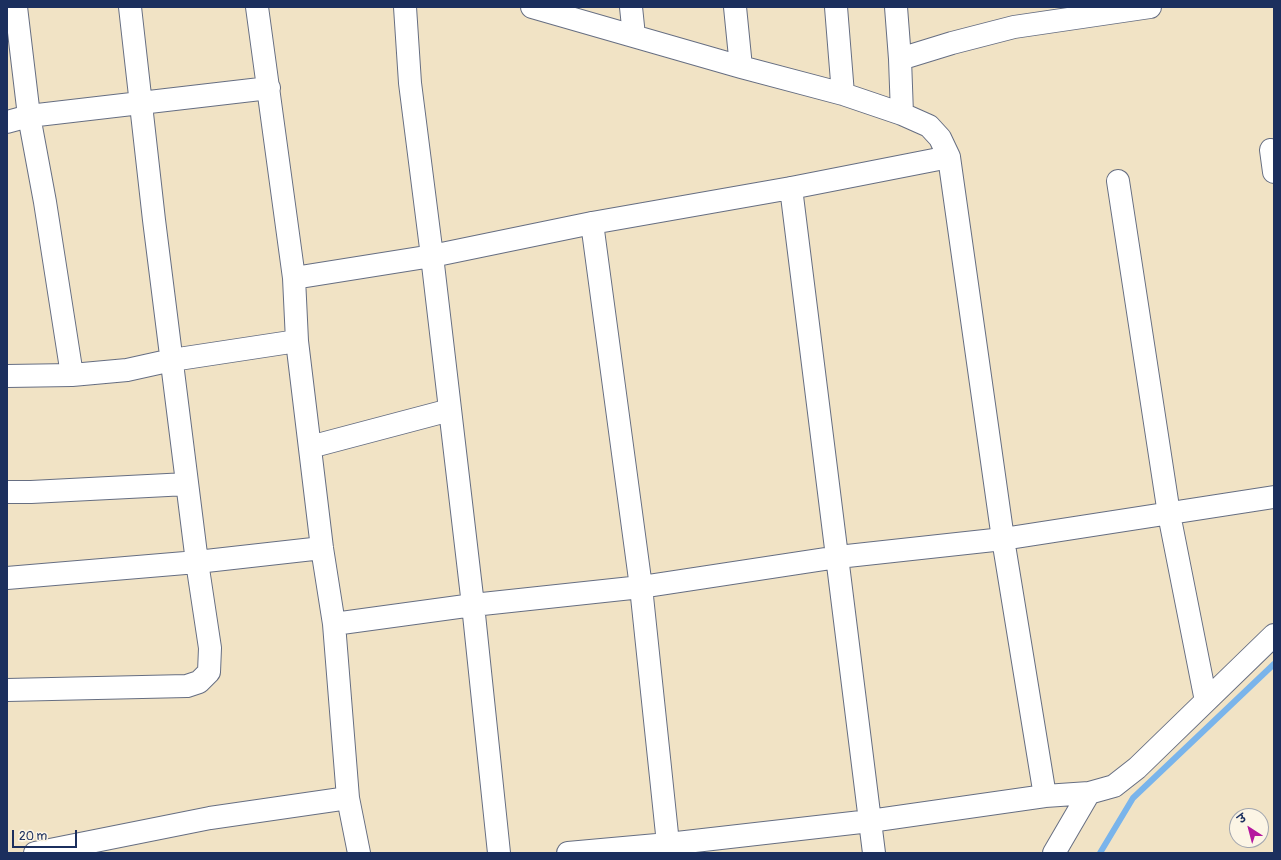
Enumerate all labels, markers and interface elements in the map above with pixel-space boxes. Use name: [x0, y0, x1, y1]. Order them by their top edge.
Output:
north arrow: [1229, 808, 1269, 848]
text: उ: [1235, 811, 1249, 826]
scale bar: [14, 822, 79, 848]
text: 20 m: [19, 829, 47, 844]

